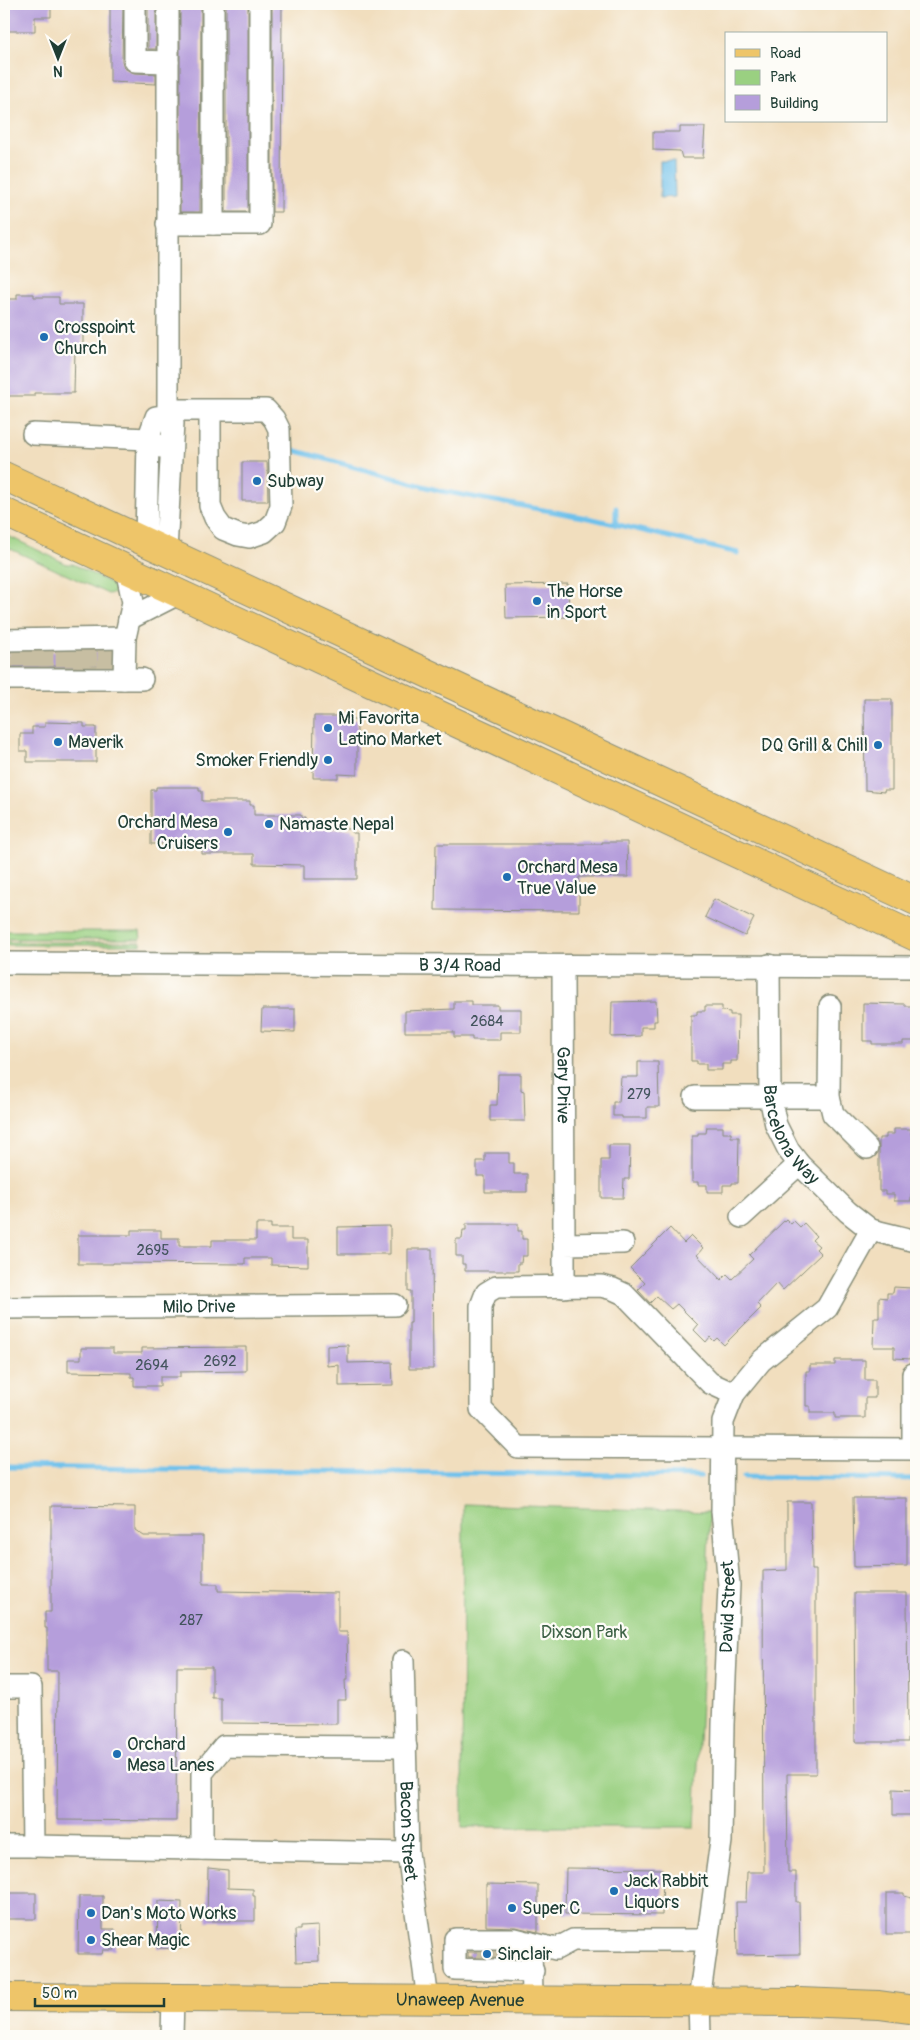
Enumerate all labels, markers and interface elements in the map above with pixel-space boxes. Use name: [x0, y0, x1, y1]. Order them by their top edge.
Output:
north arrow: [32, 32, 82, 82]
legend: [725, 32, 888, 122]
text: Road: [770, 44, 801, 63]
text: N: [53, 62, 63, 79]
text: Park: [770, 68, 797, 87]
text: Building: [770, 94, 818, 113]
place label: Crosspoint Church: [54, 316, 136, 360]
marker: Crosspoint Church: [38, 331, 50, 343]
place label: Subway: [267, 470, 324, 493]
marker: Subway: [251, 475, 263, 487]
place label: The Horse in Sport: [547, 580, 623, 624]
marker: The Horse in Sport: [531, 595, 543, 607]
place label: Mi Favorita Latino Market: [338, 707, 443, 751]
marker: Mi Favorita Latino Market: [322, 722, 334, 734]
place label: Maverik: [68, 731, 124, 754]
place label: DQ Grill & Chill: [761, 734, 868, 757]
marker: Maverik: [52, 736, 64, 748]
marker: DQ Grill & Chill: [872, 739, 884, 751]
place label: Smoker Friendly: [195, 749, 318, 772]
marker: Smoker Friendly: [322, 754, 334, 766]
place label: Orchard Mesa Cruisers: [117, 811, 218, 855]
place label: Namaste Nepal: [279, 813, 394, 836]
marker: Namaste Nepal: [263, 818, 275, 830]
marker: Orchard Mesa Cruisers: [222, 826, 234, 838]
place label: Orchard Mesa True Value: [517, 856, 618, 900]
marker: Orchard Mesa True Value: [501, 871, 513, 883]
street label: B 3/4 Road: [419, 954, 501, 977]
house number: 2684: [470, 1012, 504, 1031]
street label: Gary Drive: [551, 1047, 575, 1124]
house number: 279: [627, 1085, 651, 1104]
street label: Barcelona Way: [758, 1085, 824, 1190]
house number: 2695: [137, 1241, 169, 1260]
street label: Milo Drive: [163, 1295, 235, 1319]
house number: 2692: [203, 1352, 237, 1371]
house number: 2694: [135, 1356, 169, 1375]
street label: David Street: [715, 1559, 741, 1653]
house number: 287: [179, 1611, 203, 1630]
park label: Dixson Park: [541, 1621, 628, 1644]
place label: Orchard Mesa Lanes: [127, 1733, 214, 1777]
marker: Orchard Mesa Lanes: [111, 1748, 123, 1760]
street label: Bacon Street: [394, 1781, 423, 1883]
place label: Jack Rabbit Liquors: [624, 1870, 709, 1914]
marker: Jack Rabbit Liquors: [608, 1885, 620, 1897]
place label: Super C: [522, 1897, 580, 1920]
place label: Dan's Moto Works: [101, 1902, 236, 1925]
marker: Super C: [506, 1902, 518, 1914]
marker: Dan's Moto Works: [85, 1907, 97, 1919]
place label: Shear Magic: [101, 1929, 190, 1952]
marker: Shear Magic: [85, 1934, 97, 1946]
place label: Sinclair: [497, 1943, 553, 1966]
marker: Sinclair: [481, 1948, 493, 1960]
scale bar: [35, 1975, 164, 2007]
text: 50 m: [42, 1984, 77, 2003]
street label: Unaweep Avenue: [396, 1988, 524, 2012]

